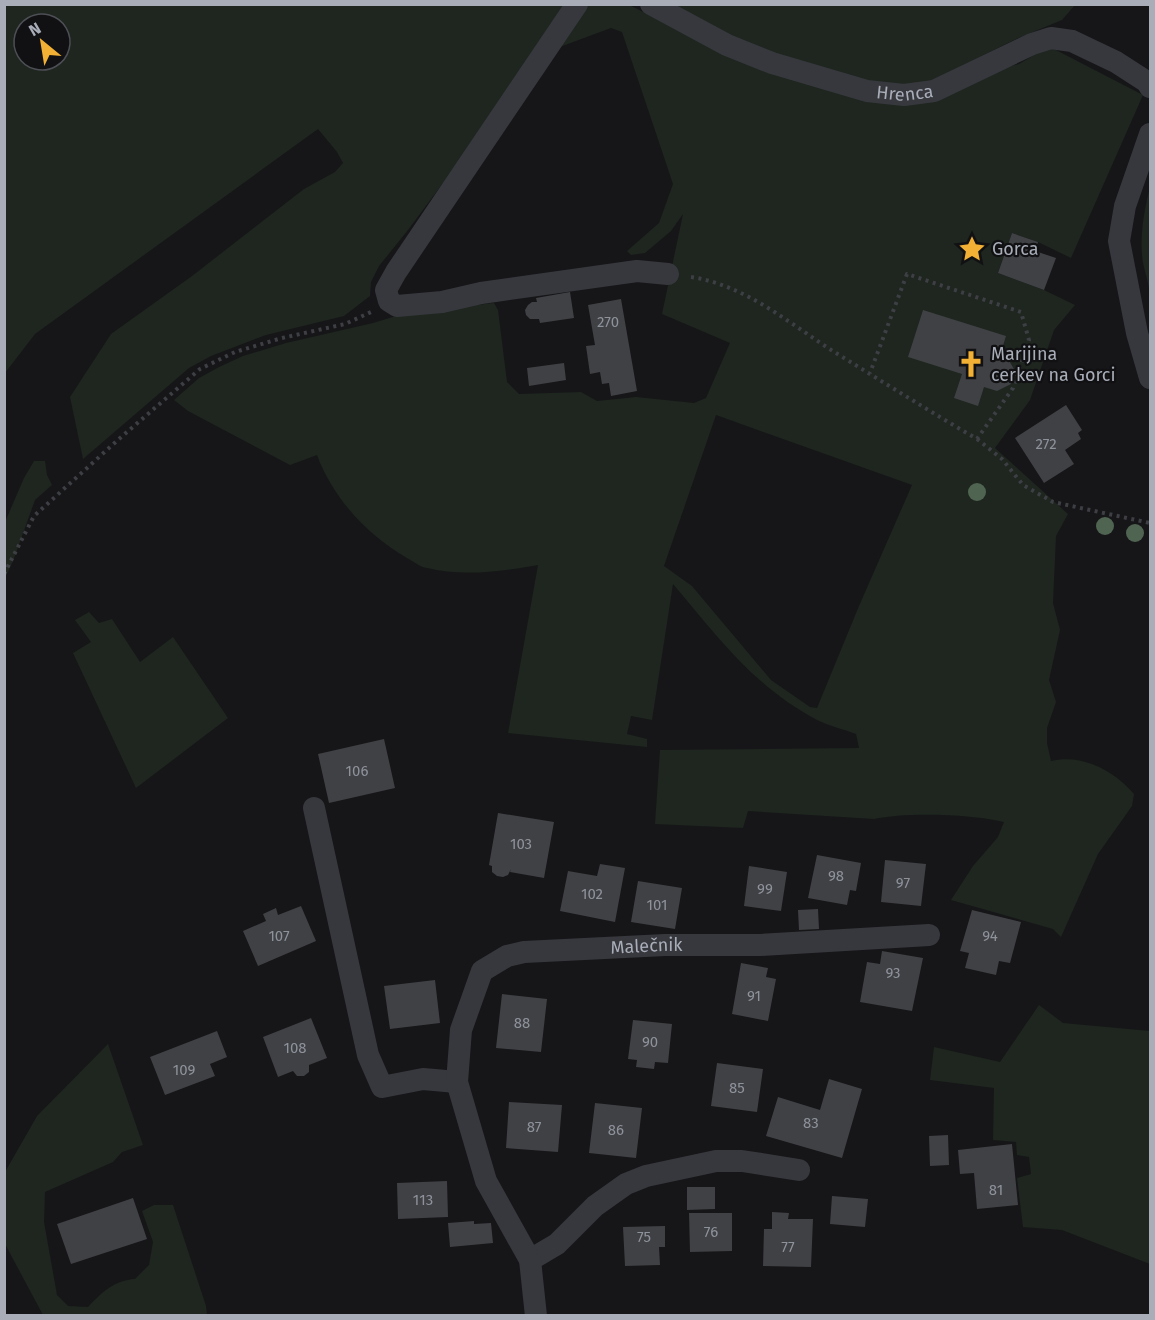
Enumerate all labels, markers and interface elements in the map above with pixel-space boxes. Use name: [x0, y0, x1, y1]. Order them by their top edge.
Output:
north arrow: [12, 12, 72, 72]
text: N: [25, 19, 44, 40]
street label: Hrenca: [875, 80, 935, 106]
place icon: Gorca: [957, 234, 987, 264]
place label: Gorca: [992, 238, 1039, 260]
house number: 270: [597, 313, 619, 331]
place label: Marijina cerkev na Gorci: [991, 343, 1116, 386]
church icon: Marijina cerkev na Gorci: [956, 349, 986, 379]
house number: 272: [1035, 435, 1057, 453]
house number: 106: [346, 762, 368, 780]
house number: 103: [510, 835, 532, 853]
house number: 98: [828, 867, 844, 885]
house number: 97: [896, 874, 910, 892]
house number: 99: [757, 880, 773, 898]
house number: 102: [581, 885, 603, 903]
house number: 101: [647, 896, 668, 914]
house number: 107: [268, 927, 290, 945]
house number: 94: [982, 927, 998, 945]
street label: Malečnik: [610, 934, 683, 959]
house number: 93: [885, 964, 901, 982]
house number: 91: [747, 987, 761, 1005]
house number: 88: [514, 1014, 530, 1032]
house number: 90: [642, 1033, 658, 1051]
house number: 108: [283, 1039, 307, 1057]
house number: 109: [173, 1061, 195, 1079]
house number: 85: [729, 1079, 745, 1097]
house number: 83: [803, 1114, 819, 1132]
house number: 87: [527, 1118, 542, 1136]
house number: 86: [608, 1121, 624, 1139]
house number: 81: [989, 1181, 1003, 1199]
house number: 113: [413, 1191, 433, 1209]
house number: 76: [704, 1223, 718, 1241]
house number: 75: [637, 1228, 651, 1246]
house number: 77: [781, 1238, 795, 1256]

